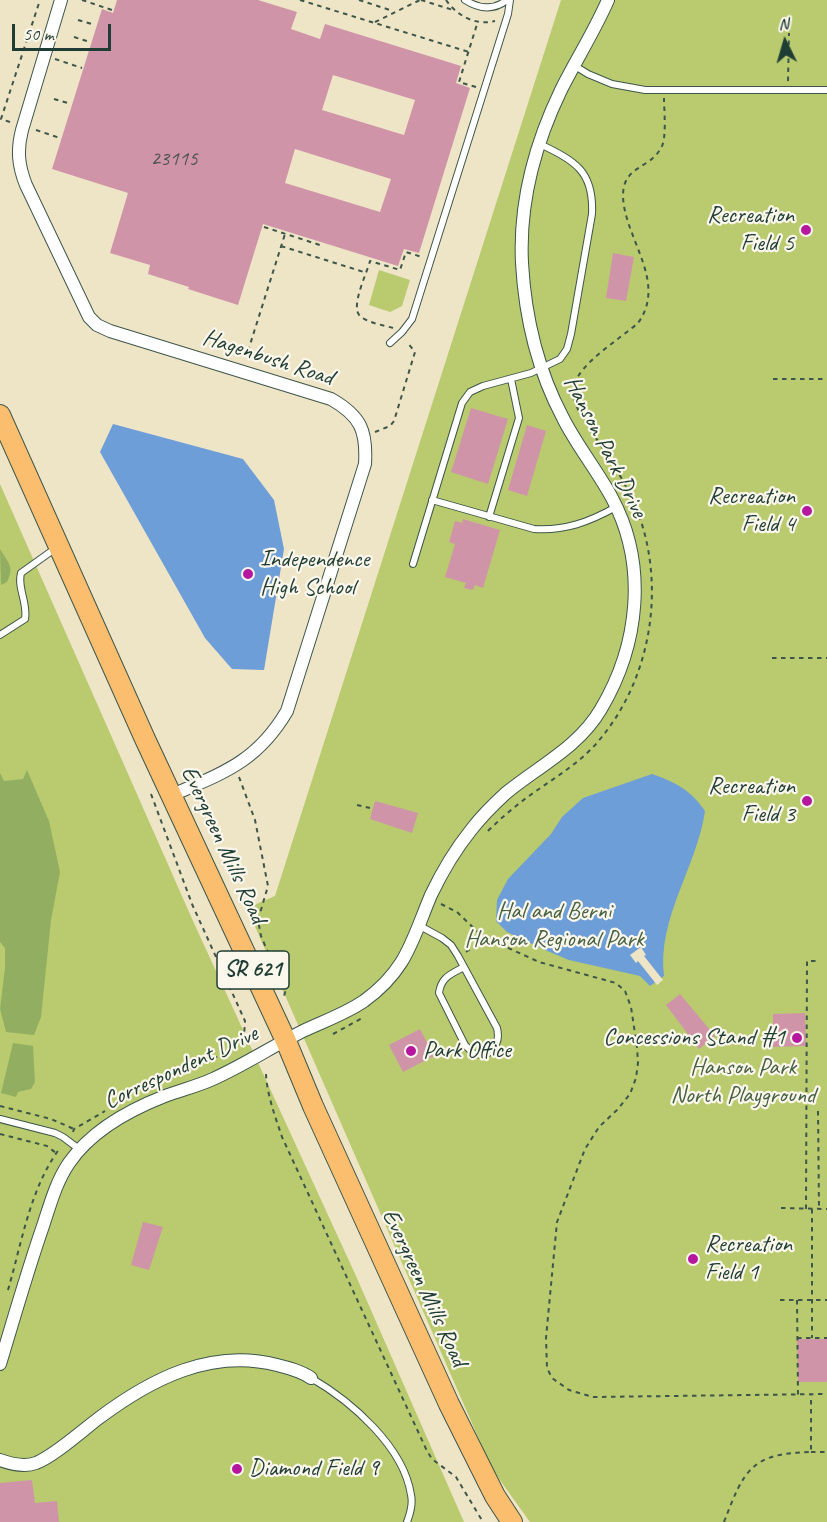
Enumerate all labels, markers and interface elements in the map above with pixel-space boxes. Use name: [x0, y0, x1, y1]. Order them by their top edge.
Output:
scale bar: [15, 12, 114, 50]
north arrow: [755, 12, 815, 72]
text: N: [778, 14, 789, 34]
text: 50 m: [23, 23, 54, 45]
house number: 23115: [150, 146, 198, 172]
place label: Recreation Field 5: [707, 202, 794, 258]
marker: Recreation Field 5: [799, 223, 813, 237]
street label: Hagenbush Road: [199, 323, 337, 393]
street label: Hanson Park Drive: [557, 371, 653, 523]
place label: Recreation Field 4: [708, 483, 795, 539]
marker: Recreation Field 4: [800, 504, 814, 518]
place label: Independence High School: [260, 546, 369, 602]
marker: Independence High School: [241, 567, 255, 581]
street label: Evergreen Mills Road: [174, 762, 272, 928]
place label: Recreation Field 3: [708, 773, 795, 829]
marker: Recreation Field 3: [800, 794, 814, 808]
park label: Hal and Berni Hanson Regional Park: [464, 898, 644, 954]
road number: SR 621: [217, 951, 289, 989]
street label: Correspondent Drive: [100, 1020, 262, 1116]
place label: Concessions Stand #1: [603, 1024, 785, 1052]
marker: Concessions Stand #1: [790, 1031, 804, 1045]
place label: Park Office: [423, 1037, 511, 1065]
marker: Park Office: [404, 1044, 418, 1058]
park label: Hanson Park North Playground: [671, 1054, 815, 1110]
street label: Evergreen Mills Road: [375, 1205, 473, 1371]
place label: Recreation Field 1: [705, 1231, 792, 1287]
marker: Recreation Field 1: [686, 1252, 700, 1266]
place label: Diamond Field 9: [249, 1455, 379, 1483]
marker: Diamond Field 9: [230, 1462, 244, 1476]

